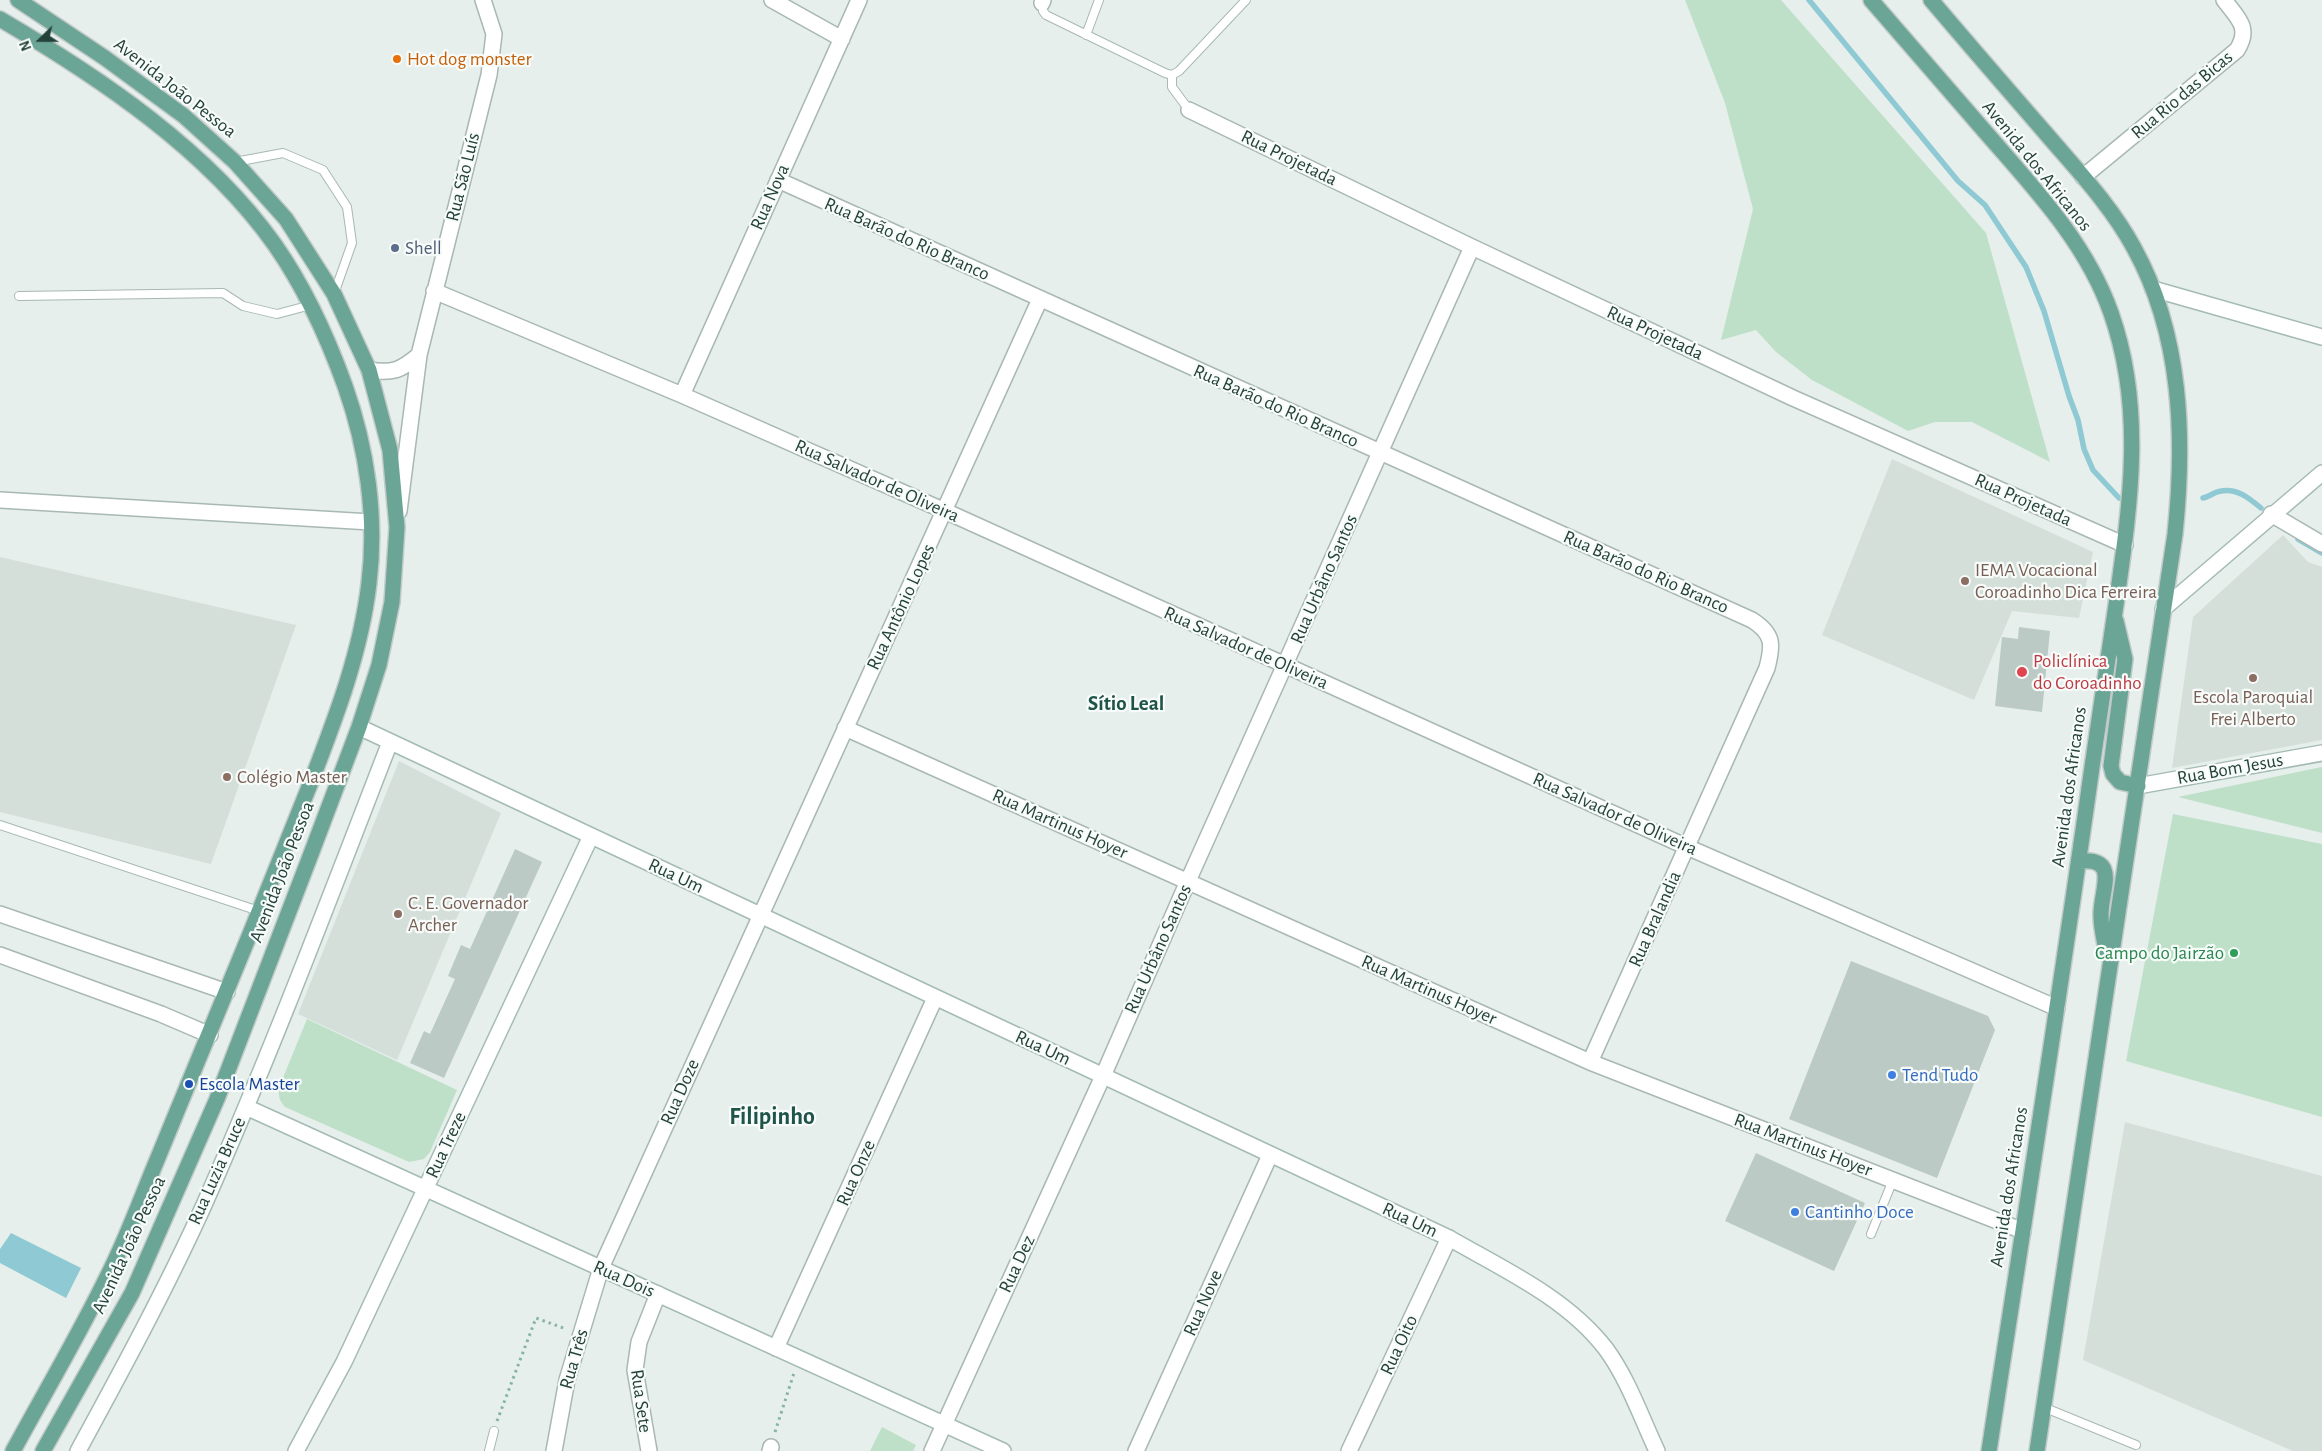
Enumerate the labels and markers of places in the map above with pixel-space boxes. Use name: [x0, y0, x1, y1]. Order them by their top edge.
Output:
place label: Hot dog monster: [407, 48, 532, 70]
marker: Hot dog monster: [391, 53, 403, 65]
place label: Shell: [405, 237, 442, 259]
marker: Shell: [389, 242, 401, 254]
place label: IEMA Vocacional Coroadinho Dica Ferreira: [1975, 559, 2157, 603]
marker: IEMA Vocacional Coroadinho Dica Ferreira: [1959, 575, 1971, 587]
place label: Policlínica do Coroadinho: [2033, 650, 2142, 694]
marker: Policlínica do Coroadinho: [2015, 665, 2029, 679]
marker: Escola Paroquial Frei Alberto: [2247, 672, 2259, 684]
place label: Escola Paroquial Frei Alberto: [2193, 686, 2313, 730]
place label: Colégio Master: [237, 766, 347, 788]
marker: Colégio Master: [221, 771, 233, 783]
place label: C. E. Governador Archer: [408, 892, 528, 936]
marker: C. E. Governador Archer: [392, 908, 404, 920]
place label: Campo do Jairzão: [2095, 942, 2224, 964]
marker: Campo do Jairzão: [2228, 947, 2240, 959]
place label: Tend Tudo: [1902, 1064, 1978, 1086]
marker: Tend Tudo: [1886, 1069, 1898, 1081]
place label: Escola Master: [199, 1073, 300, 1095]
marker: Escola Master: [183, 1078, 195, 1090]
place label: Cantinho Doce: [1805, 1201, 1914, 1223]
marker: Cantinho Doce: [1789, 1206, 1801, 1218]

